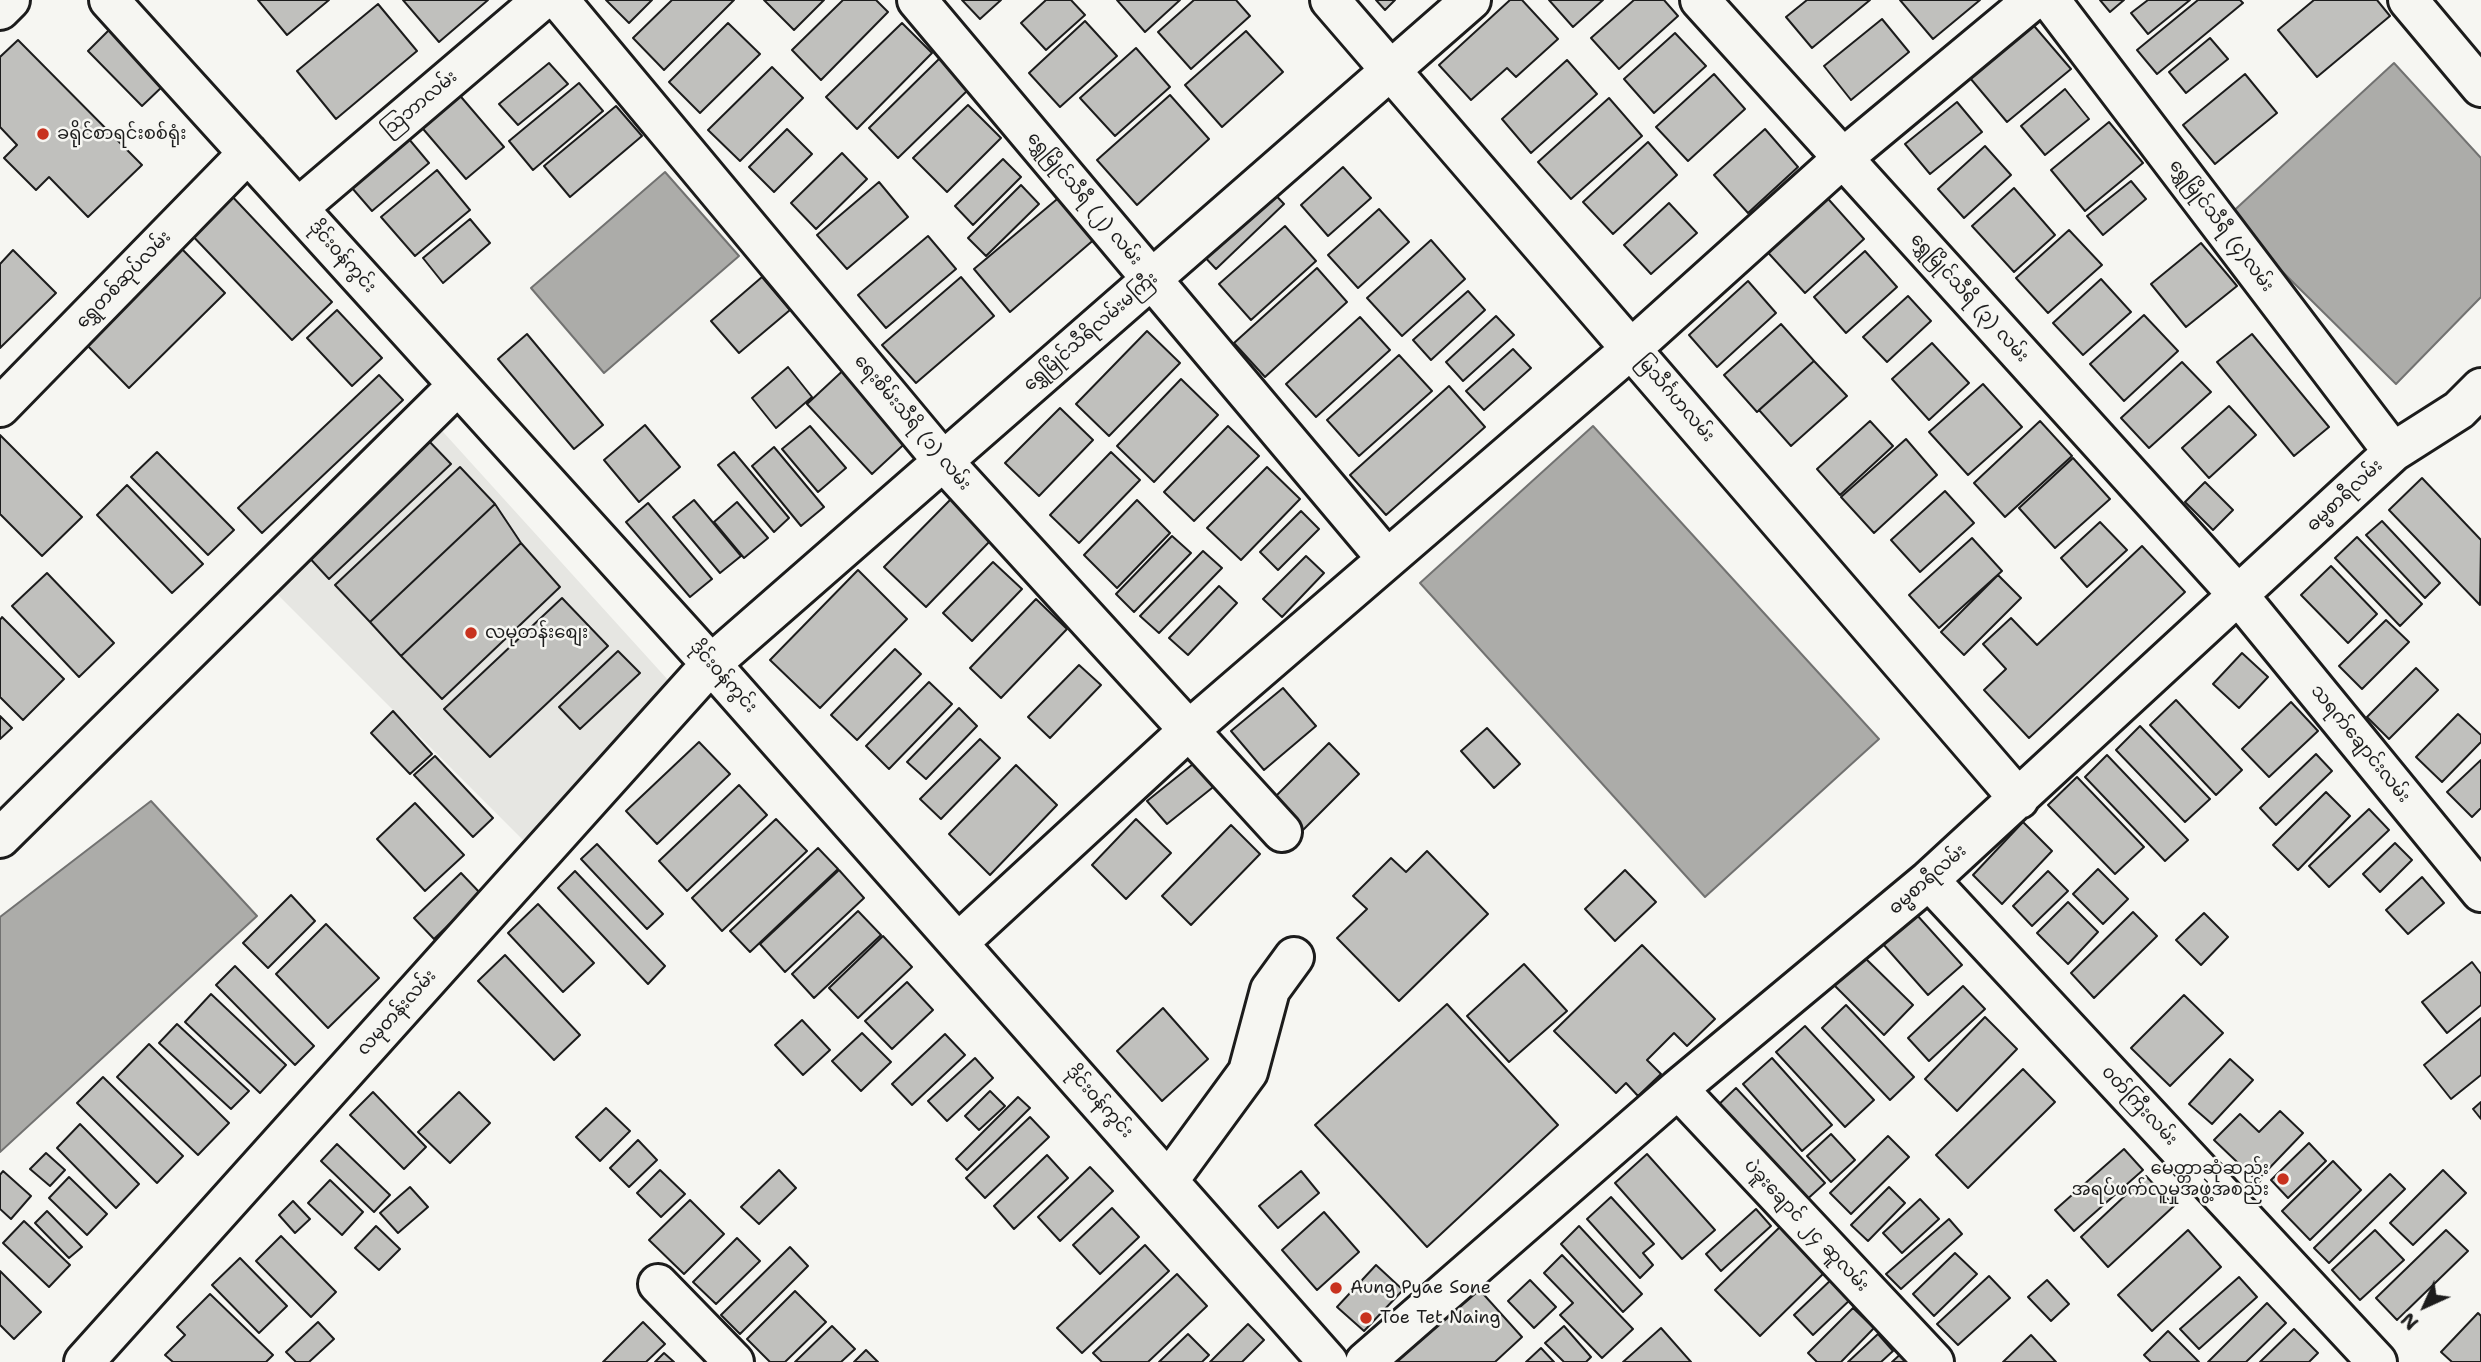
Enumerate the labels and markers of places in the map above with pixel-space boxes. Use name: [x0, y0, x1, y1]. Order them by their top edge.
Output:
place label: ခရိုင်စာရင်းစစ်ရုံး: [57, 123, 186, 145]
marker: ခရိုင်စာရင်းစစ်ရုံး: [35, 126, 51, 142]
place label: လမုတန်းစျေး: [485, 622, 588, 644]
marker: လမုတန်းစျေး: [463, 625, 479, 641]
place label: မေတ္တာဆုံဆည်း အရပ်ဖက်လူမှုအဖွဲ့အစည်း: [2071, 1158, 2269, 1200]
marker: မေတ္တာဆုံဆည်း အရပ်ဖက်လူမှုအဖွဲ့အစည်း: [2275, 1171, 2291, 1187]
place label: Aung Pyae Sone: [1350, 1277, 1491, 1299]
marker: Aung Pyae Sone: [1328, 1280, 1344, 1296]
place label: Toe Tet Naing: [1380, 1307, 1500, 1329]
marker: Toe Tet Naing: [1358, 1310, 1374, 1326]

